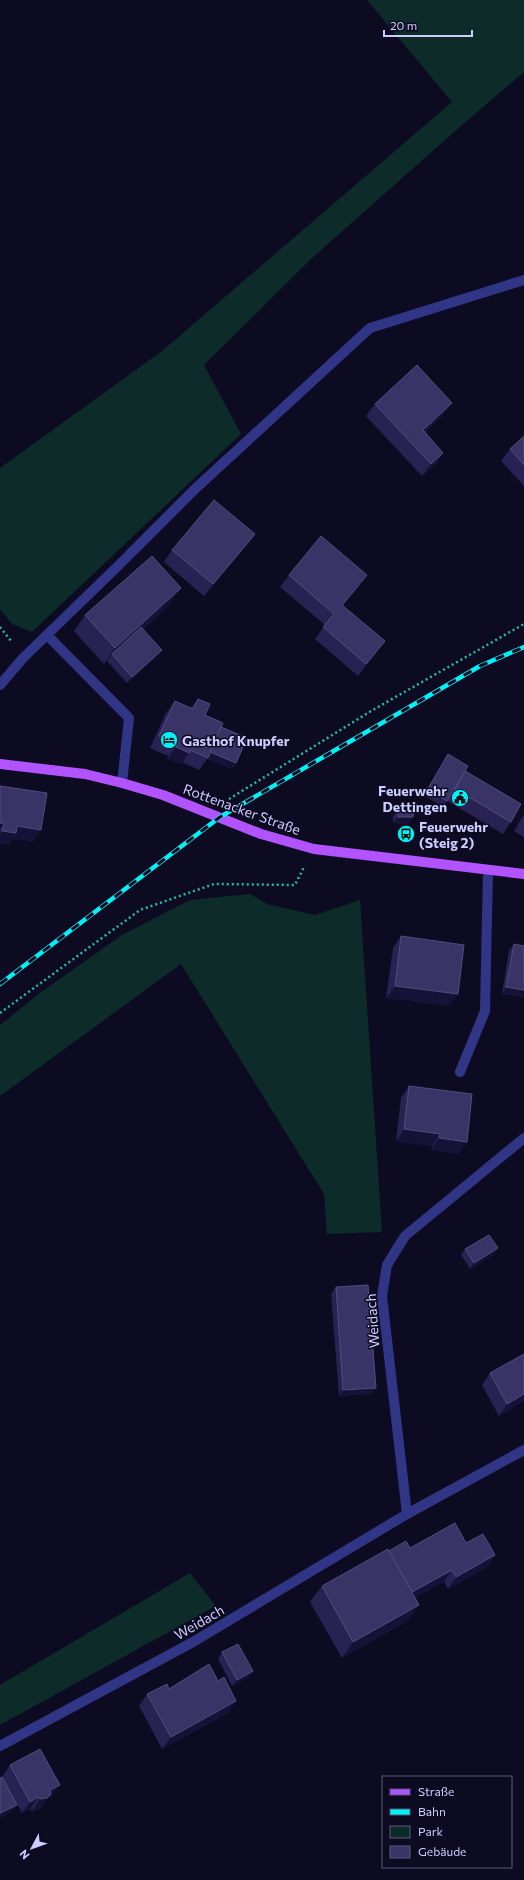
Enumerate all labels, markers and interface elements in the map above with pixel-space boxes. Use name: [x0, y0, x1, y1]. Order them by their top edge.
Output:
scale bar: [384, 12, 472, 38]
text: 20 m: [390, 18, 417, 32]
hotel icon: Gasthof Knupfer: [159, 730, 179, 750]
place label: Gasthof Knupfer: [182, 732, 290, 749]
street label: Rottenacker Straße: [181, 780, 303, 838]
place label: Feuerwehr Dettingen: [378, 782, 447, 815]
public building icon: Feuerwehr Dettingen: [450, 788, 470, 808]
place label: Feuerwehr (Steig 2): [419, 818, 488, 851]
bus stop icon: Feuerwehr (Steig 2): [396, 824, 416, 844]
street label: Weidach: [362, 1293, 382, 1349]
street label: Weidach: [171, 1601, 227, 1643]
legend: [382, 1776, 512, 1868]
text: Straße: [418, 1784, 454, 1798]
text: Bahn: [418, 1804, 446, 1818]
text: Park: [418, 1824, 444, 1838]
north arrow: [12, 1828, 52, 1868]
text: Gebäude: [418, 1844, 466, 1858]
text: N: [16, 1848, 32, 1862]

